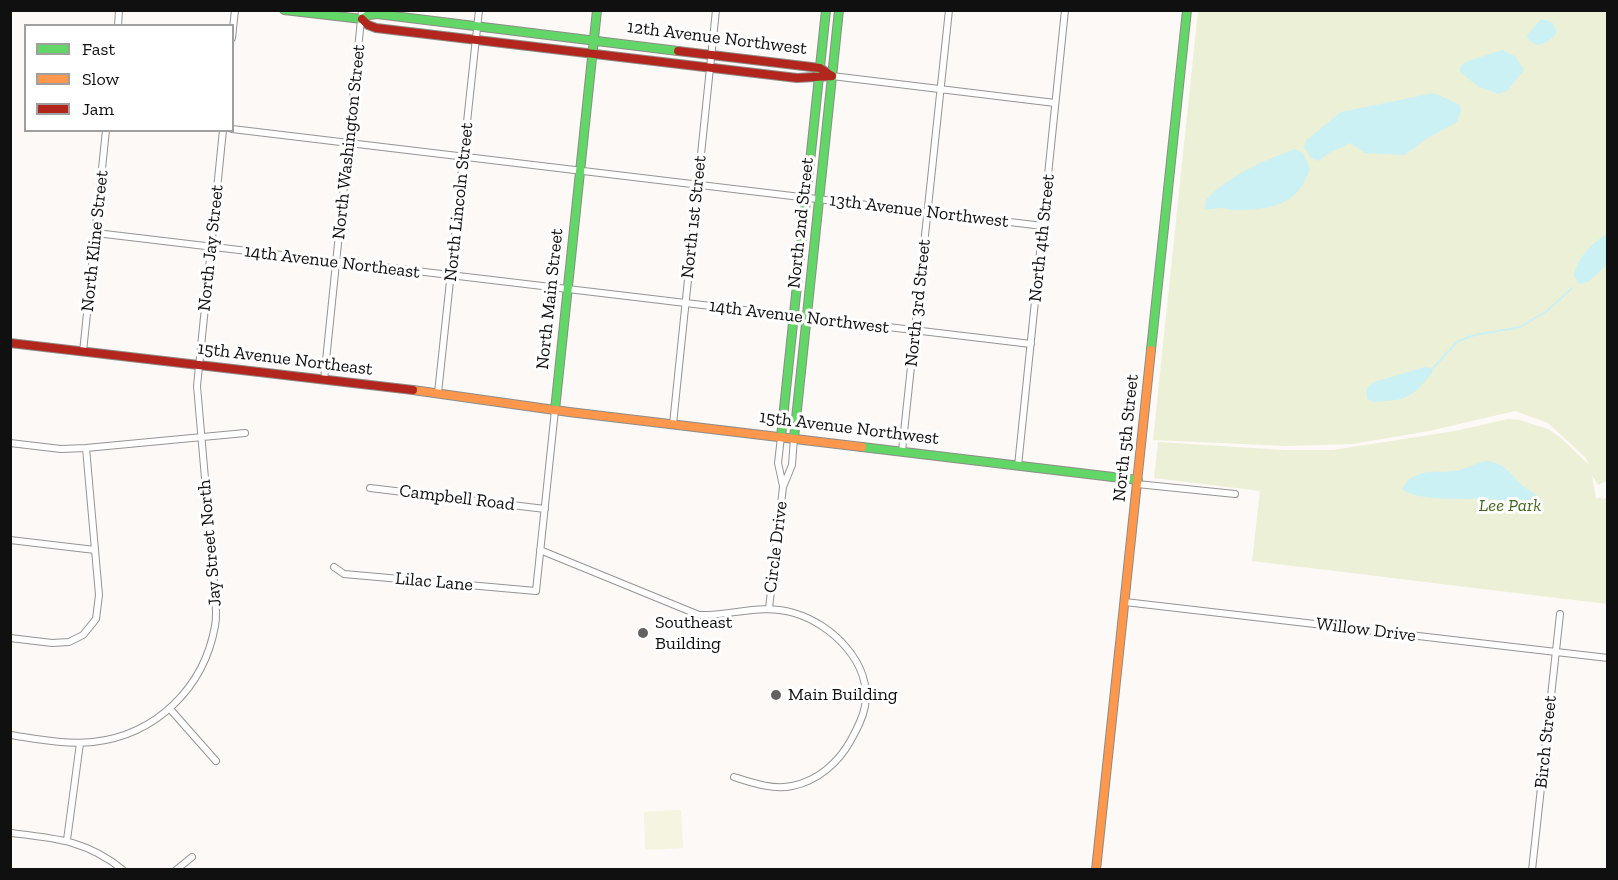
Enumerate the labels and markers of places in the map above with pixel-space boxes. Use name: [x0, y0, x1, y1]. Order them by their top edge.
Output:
place label: Southeast Building: [655, 612, 732, 654]
marker: Southeast Building: [636, 626, 650, 640]
place label: Main Building: [788, 684, 898, 706]
marker: Main Building: [769, 688, 783, 702]

